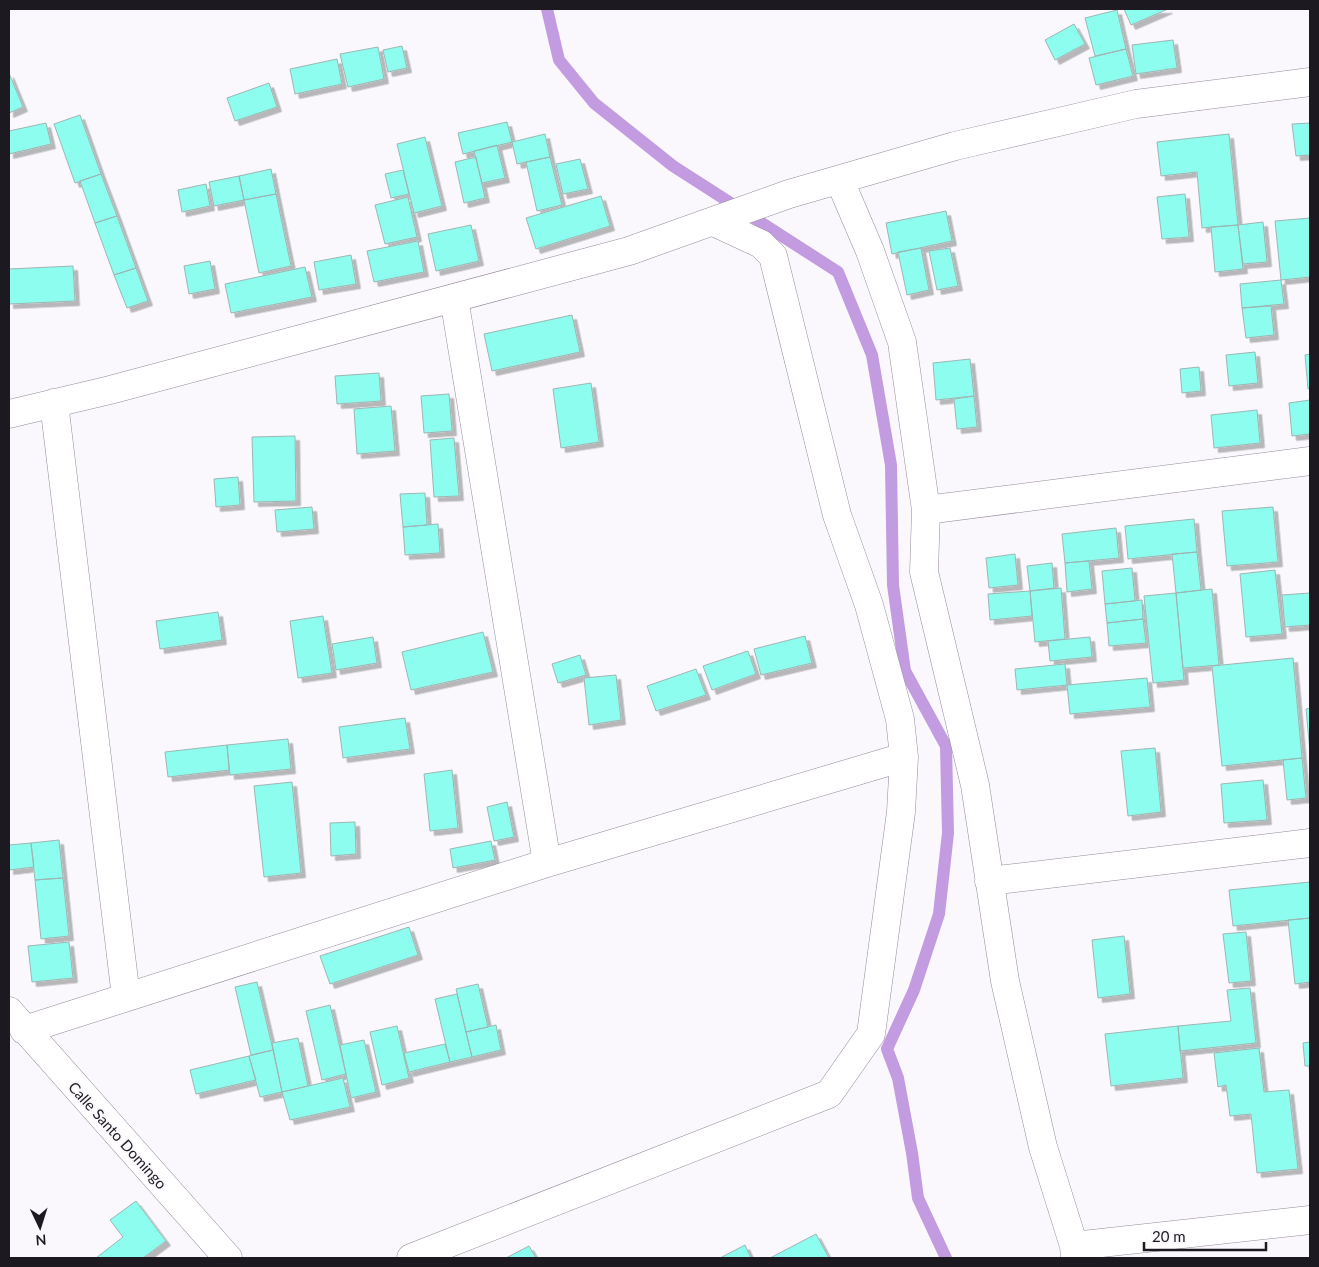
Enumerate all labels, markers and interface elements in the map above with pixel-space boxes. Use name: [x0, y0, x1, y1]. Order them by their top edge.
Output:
street label: Calle Santo Domingo: [65, 1078, 171, 1192]
north arrow: [15, 1202, 65, 1252]
scale bar: [1144, 1220, 1266, 1252]
text: 20 m: [1152, 1227, 1186, 1245]
text: N: [35, 1232, 47, 1249]

